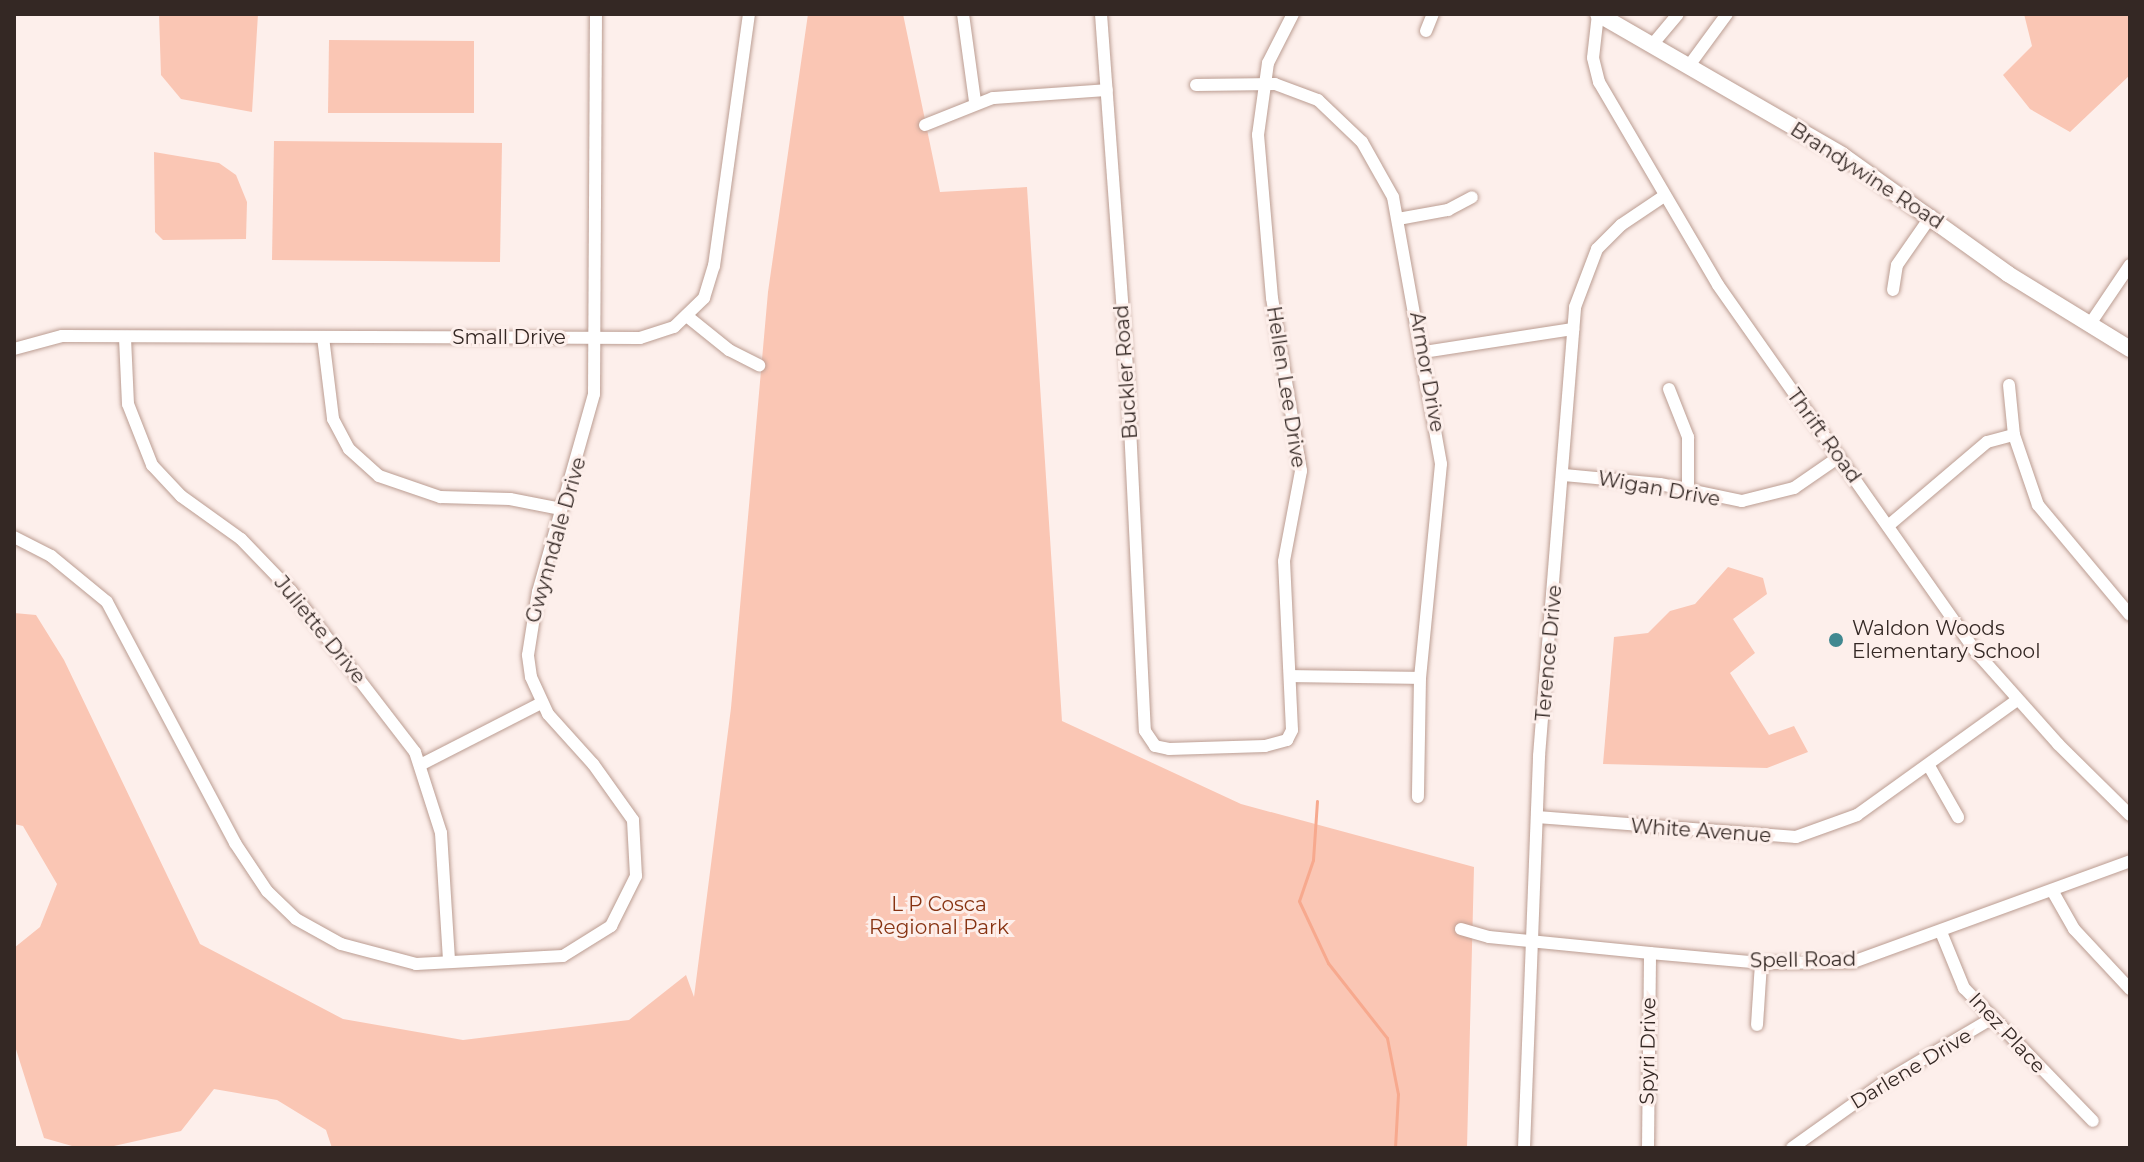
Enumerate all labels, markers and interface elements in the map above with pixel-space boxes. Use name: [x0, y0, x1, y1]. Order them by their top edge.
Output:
street label: Brandywine Road: [1786, 117, 1948, 235]
street label: Buckler Road: [1109, 304, 1143, 440]
street label: Hellen Lee Drive: [1261, 304, 1311, 470]
street label: Armor Drive: [1405, 310, 1449, 434]
street label: Small Drive: [452, 325, 566, 349]
street label: Thrift Road: [1782, 384, 1866, 488]
street label: Gwynndale Drive: [521, 454, 591, 626]
street label: Wigan Drive: [1596, 466, 1722, 512]
street label: Juliette Drive: [269, 571, 371, 689]
street label: Terence Drive: [1531, 584, 1567, 722]
place label: Waldon Woods Elementary School: [1852, 616, 2041, 663]
marker: Waldon Woods Elementary School: [1827, 631, 1845, 649]
street label: White Avenue: [1630, 814, 1772, 848]
park label: L P Cosca Regional Park: [869, 893, 1009, 940]
street label: Spell Road: [1750, 947, 1856, 973]
street label: Inez Place: [1964, 988, 2050, 1078]
street label: Spyri Drive: [1635, 997, 1661, 1105]
street label: Darlene Drive: [1846, 1023, 1976, 1115]

